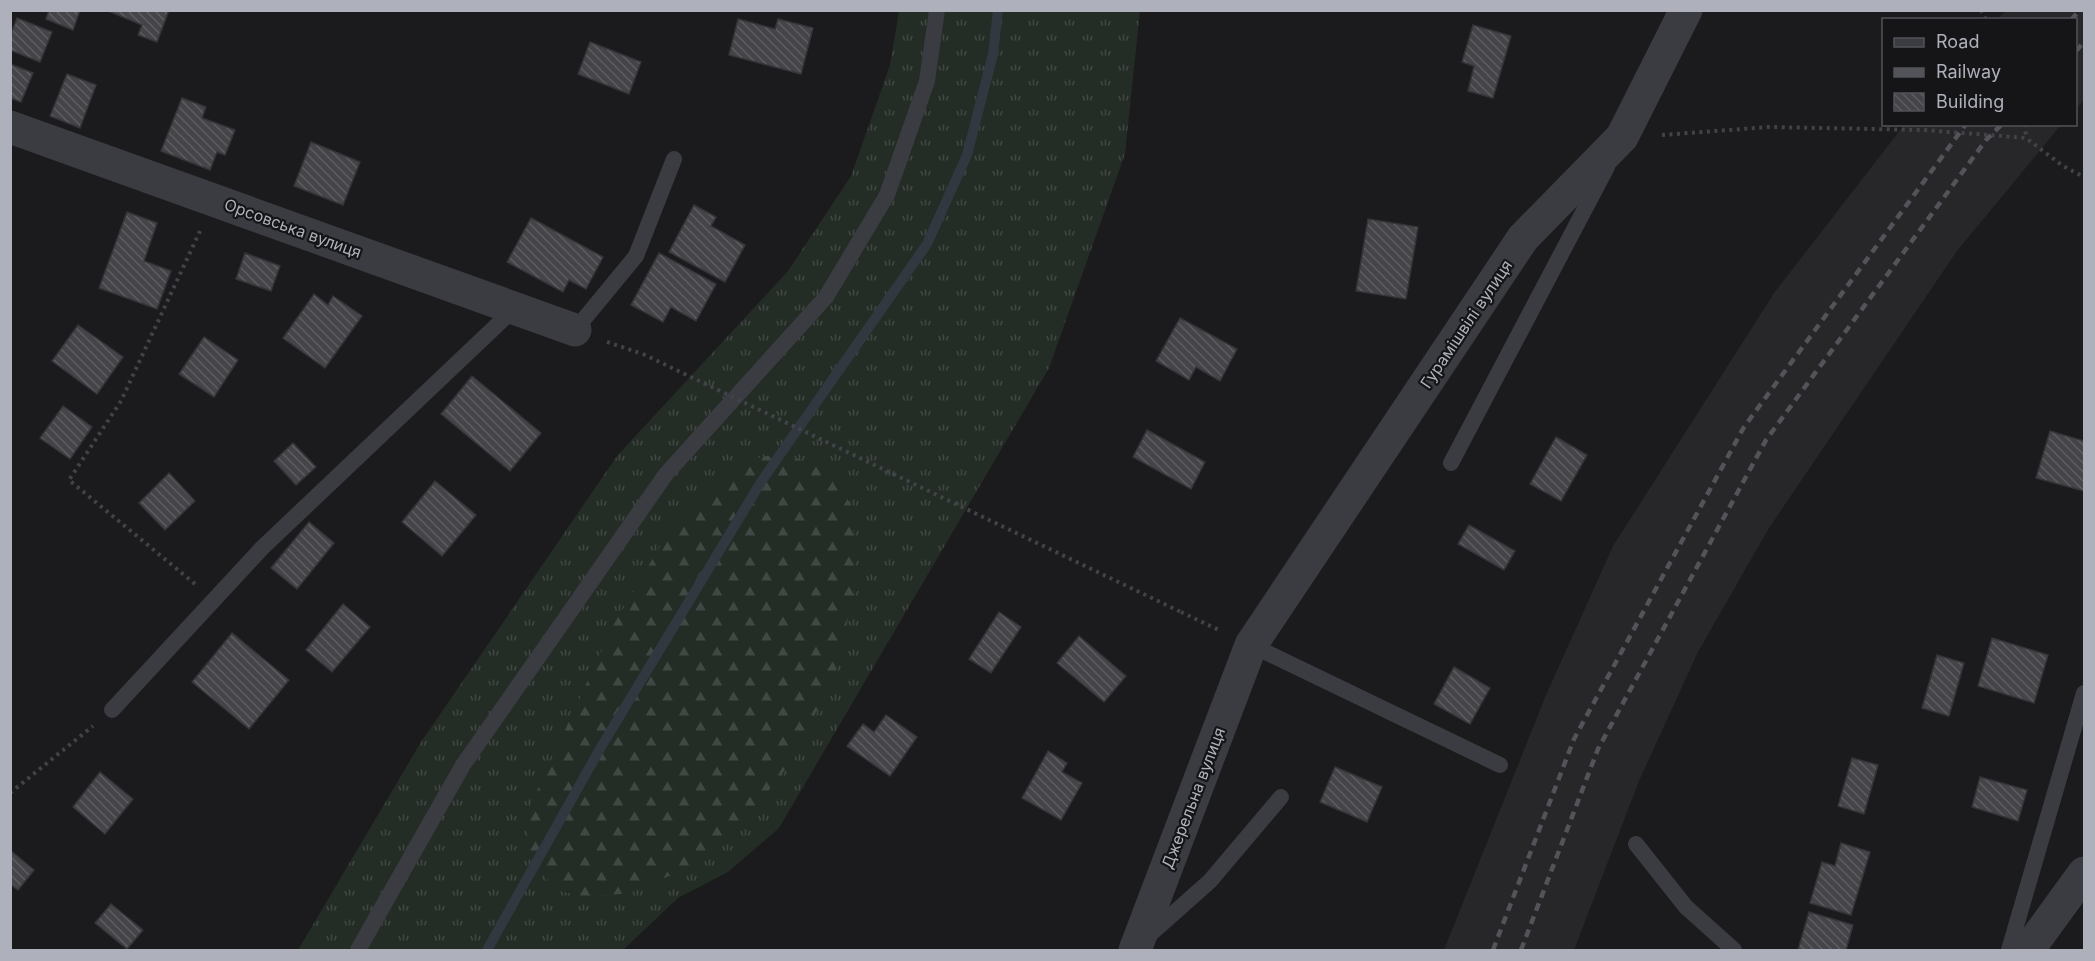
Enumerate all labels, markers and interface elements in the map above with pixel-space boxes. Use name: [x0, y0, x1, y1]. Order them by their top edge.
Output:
legend: [1882, 18, 2077, 126]
text: Road: [1936, 31, 1979, 52]
text: Railway: [1936, 61, 2001, 82]
text: Building: [1936, 91, 2004, 112]
street label: Орсовська вулиця: [222, 194, 364, 262]
street label: Гурамішвілі вулиця: [1416, 256, 1516, 392]
street label: Джерельна вулиця: [1157, 725, 1229, 871]

